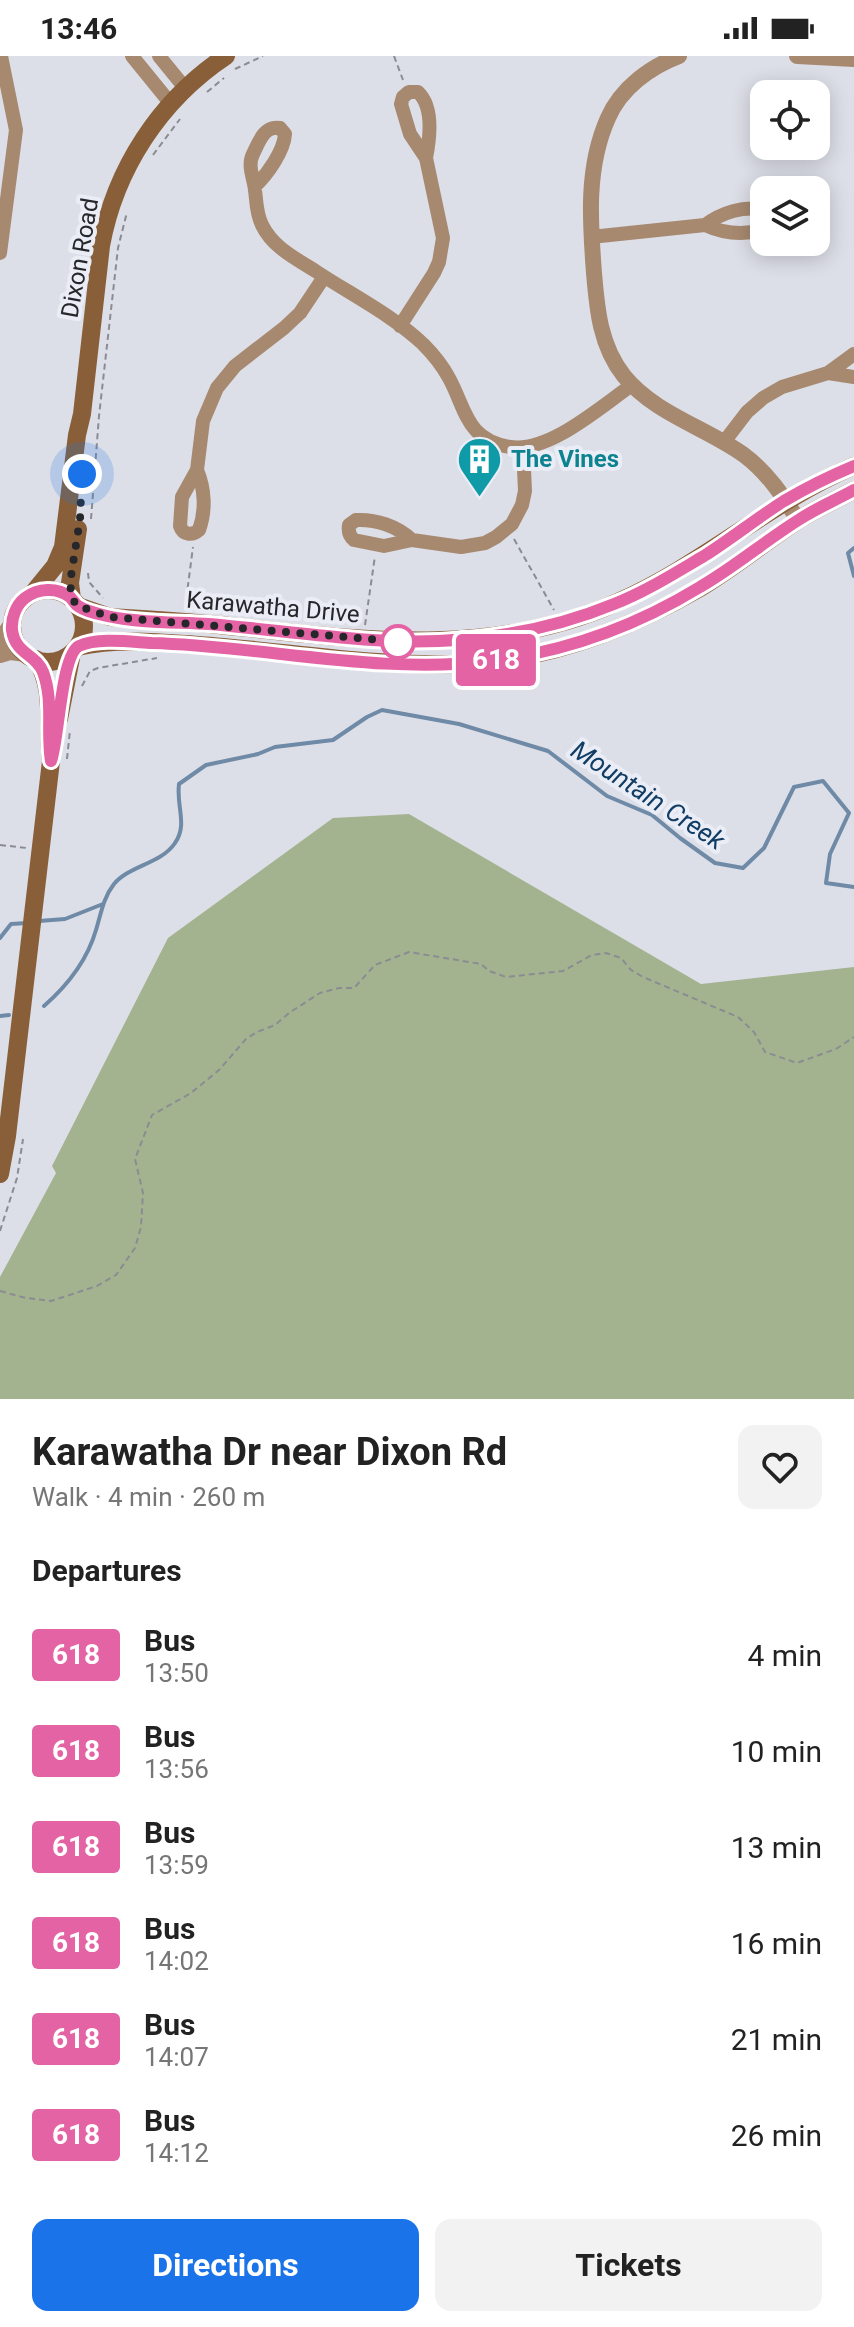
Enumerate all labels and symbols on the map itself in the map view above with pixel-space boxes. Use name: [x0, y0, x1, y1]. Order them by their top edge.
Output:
street label: Dixon Road: [56, 196, 104, 320]
building icon: The Vines: [456, 435, 504, 498]
place label: The Vines: [511, 445, 619, 473]
your location: [62, 454, 102, 494]
street label: Karawatha Drive: [185, 585, 361, 629]
unlabelled marker: [381, 625, 415, 659]
line badge: 618: [450, 634, 542, 686]
water label: Mountain Creek: [566, 734, 731, 856]

